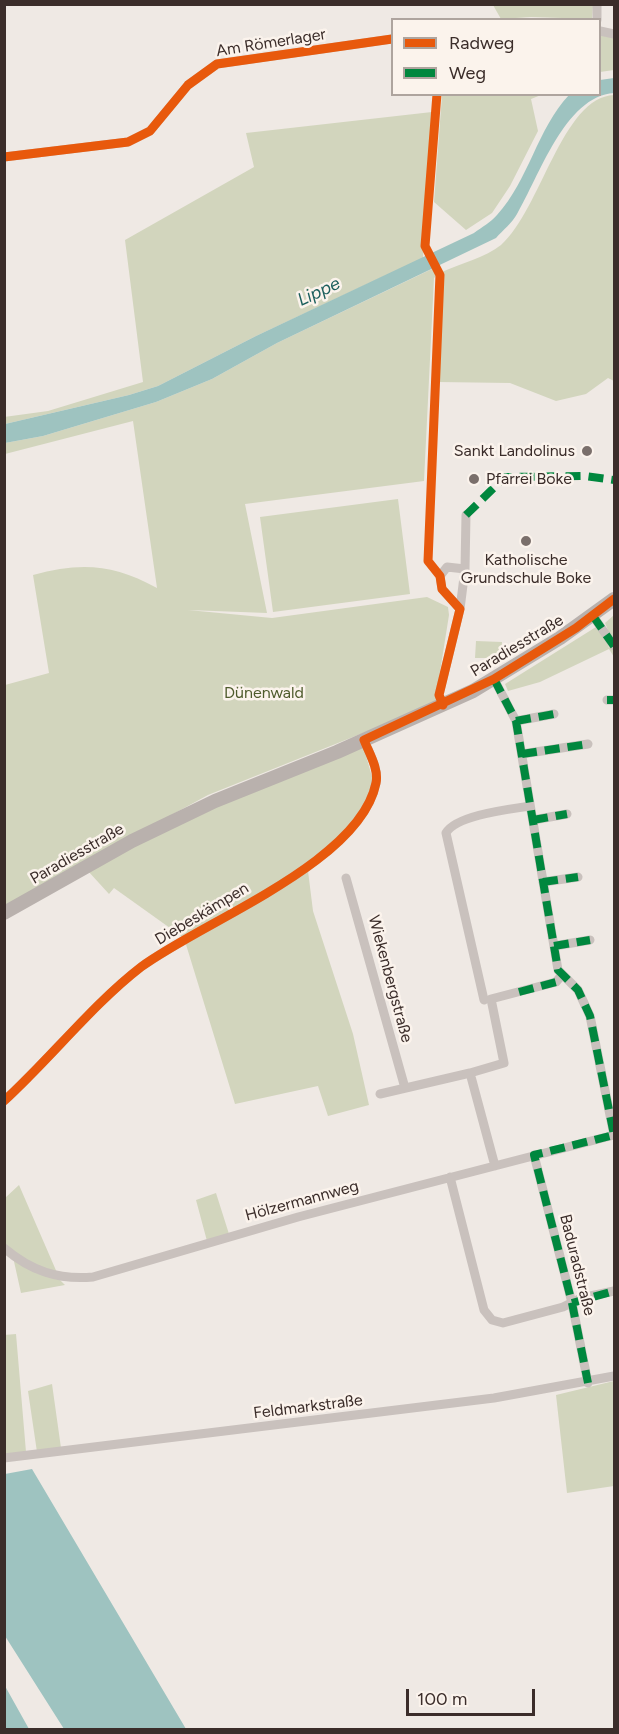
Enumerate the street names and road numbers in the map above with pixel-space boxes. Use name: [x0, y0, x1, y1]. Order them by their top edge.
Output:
street label: Am Römerlager: [215, 25, 327, 61]
street label: Paradiesstraße: [467, 611, 567, 681]
street label: Paradiesstraße: [27, 819, 127, 889]
street label: Diebeskämpen: [152, 879, 252, 949]
street label: Wiekenbergstraße: [364, 913, 416, 1045]
street label: Hölzermannweg: [243, 1177, 361, 1225]
street label: Baduradstraße: [555, 1212, 599, 1318]
street label: Feldmarkstraße: [252, 1391, 364, 1423]

